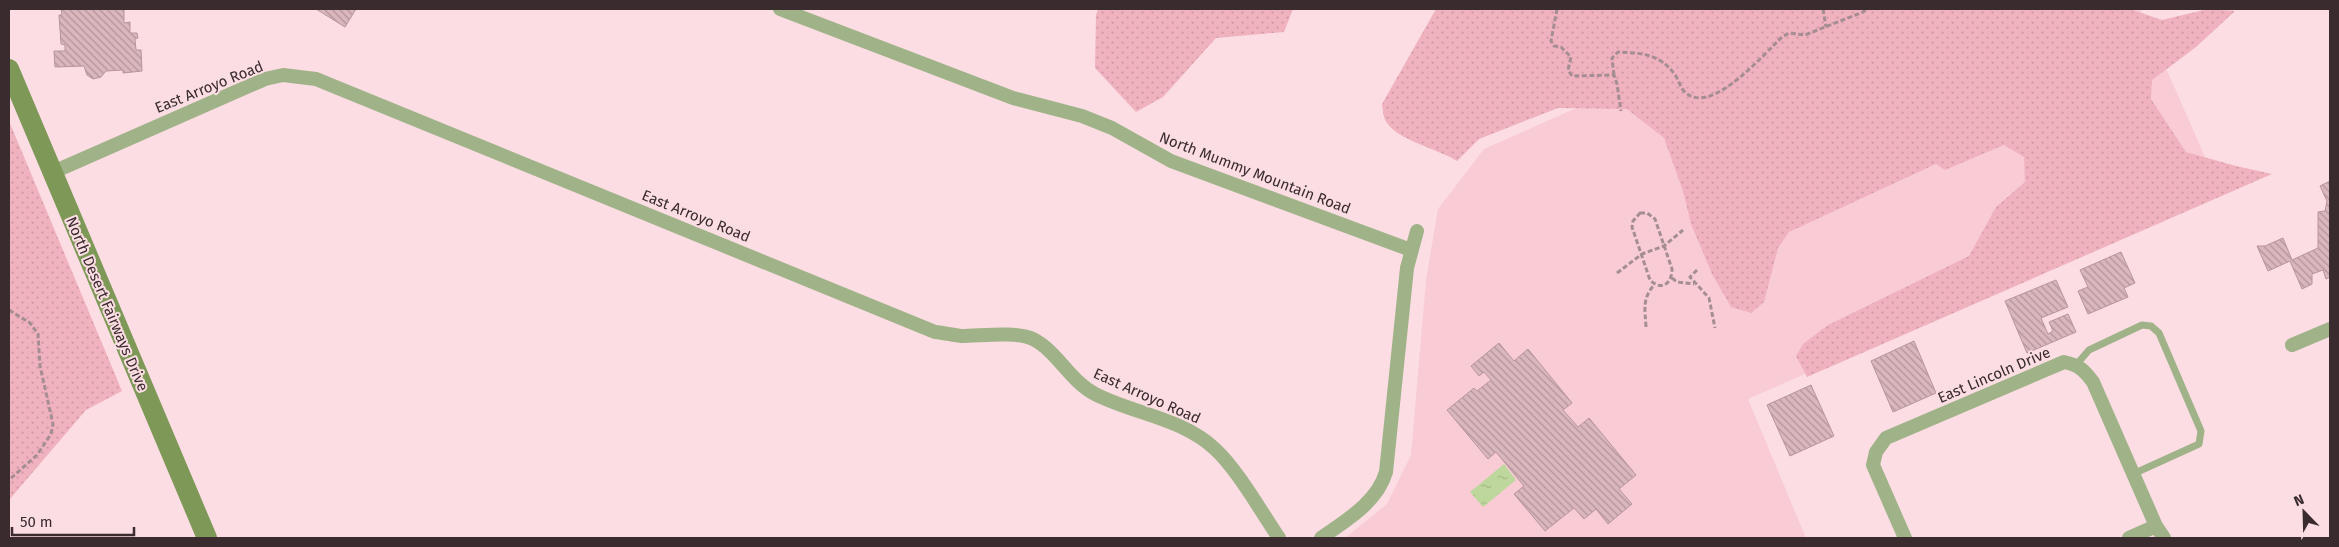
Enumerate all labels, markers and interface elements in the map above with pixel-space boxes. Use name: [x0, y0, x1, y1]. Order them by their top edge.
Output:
street label: East Arroyo Road: [152, 57, 266, 117]
street label: North Mummy Mountain Road: [1157, 128, 1353, 218]
street label: East Arroyo Road: [639, 186, 753, 246]
street label: North Desert Fairways Drive: [62, 214, 152, 394]
street label: East Lincoln Drive: [1935, 343, 2053, 407]
street label: East Arroyo Road: [1091, 364, 1203, 428]
north arrow: [2279, 487, 2329, 537]
text: N: [2292, 491, 2307, 510]
scale bar: [12, 504, 135, 536]
text: 50 m: [20, 513, 53, 531]

